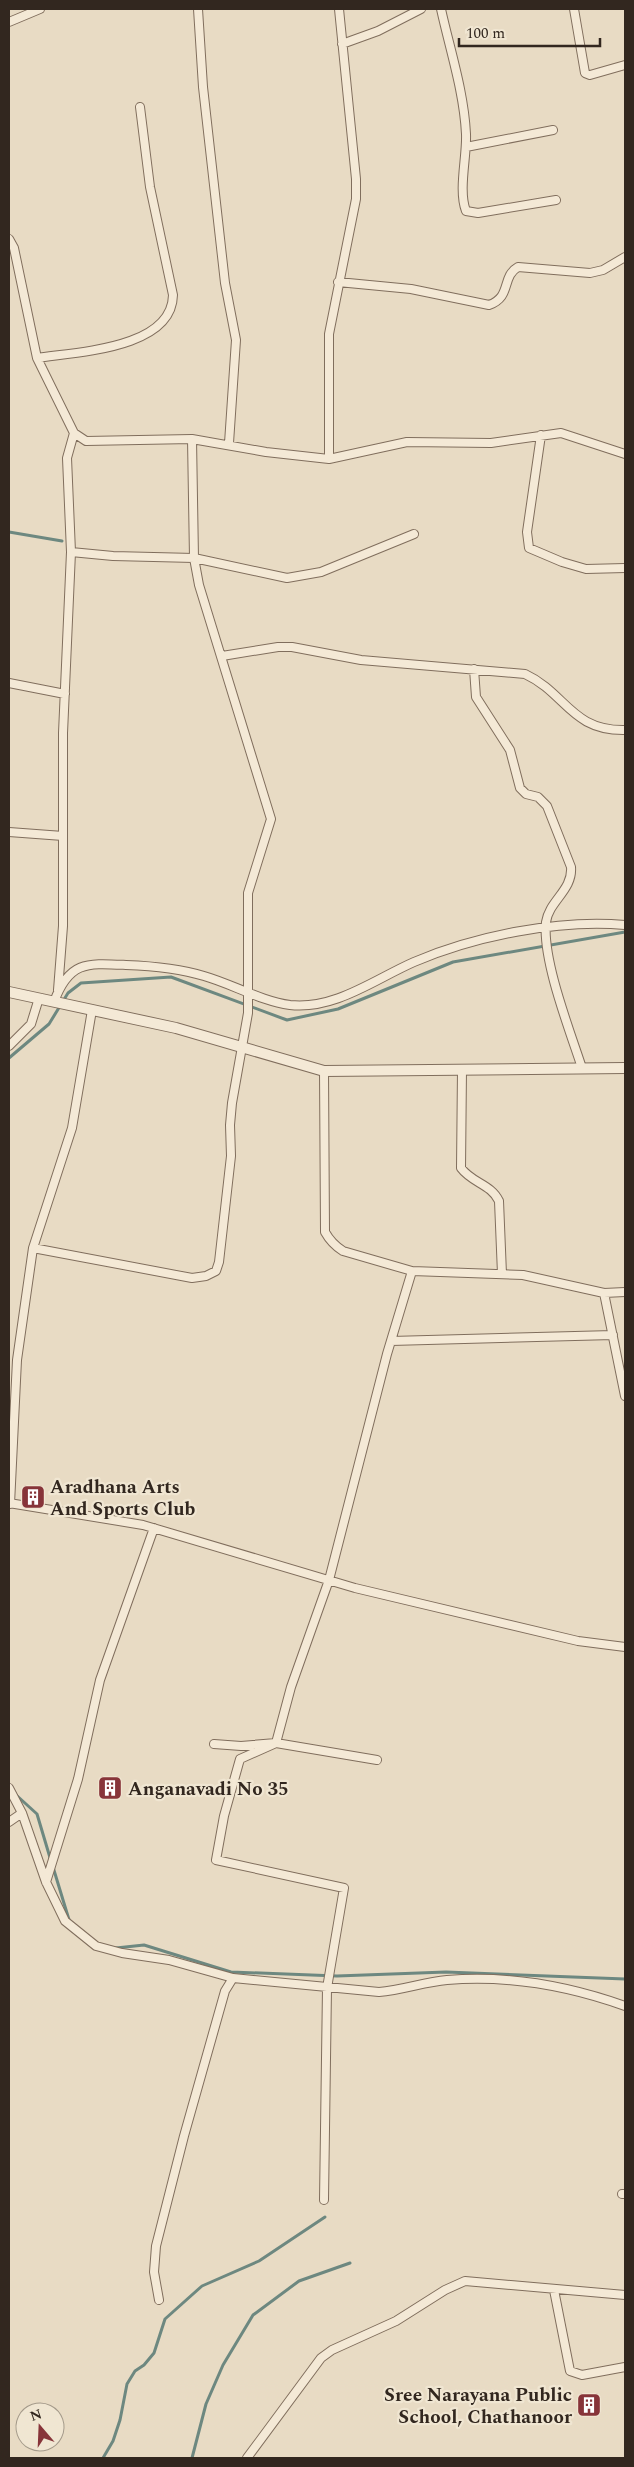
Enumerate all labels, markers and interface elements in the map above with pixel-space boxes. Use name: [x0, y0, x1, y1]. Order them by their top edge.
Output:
scale bar: [459, 15, 600, 47]
text: 100 m: [466, 22, 505, 45]
place label: Aradhana Arts And Sports Club: [50, 1473, 195, 1524]
building icon: Aradhana Arts And Sports Club: [20, 1484, 46, 1510]
building icon: Anganavadi No 35: [97, 1775, 123, 1801]
place label: Anganavadi No 35: [128, 1775, 289, 1804]
place label: Sree Narayana Public School, Chathanoor: [384, 2381, 573, 2432]
building icon: Sree Narayana Public School, Chathanoor: [576, 2392, 602, 2418]
north arrow: [15, 2402, 65, 2452]
text: N: [27, 2403, 45, 2427]

